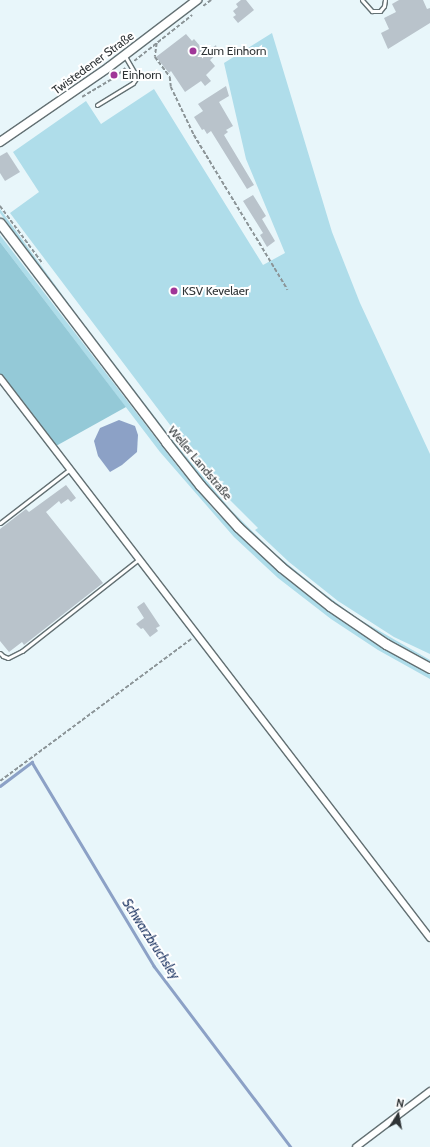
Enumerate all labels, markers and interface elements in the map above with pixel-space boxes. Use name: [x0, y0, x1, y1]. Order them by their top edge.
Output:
street label: Twistedener Straße: [49, 29, 137, 97]
place label: Zum Einhorn: [201, 44, 266, 58]
marker: Zum Einhorn: [188, 46, 198, 56]
place label: Einhorn: [122, 68, 162, 82]
marker: Einhorn: [109, 70, 119, 80]
place label: KSV Kevelaer: [182, 284, 249, 298]
marker: KSV Kevelaer: [169, 286, 179, 296]
street label: Weller Landstraße: [165, 423, 235, 503]
water label: Schwarzbruchsley: [119, 896, 183, 982]
north arrow: [378, 1095, 418, 1135]
text: N: [395, 1096, 405, 1111]

